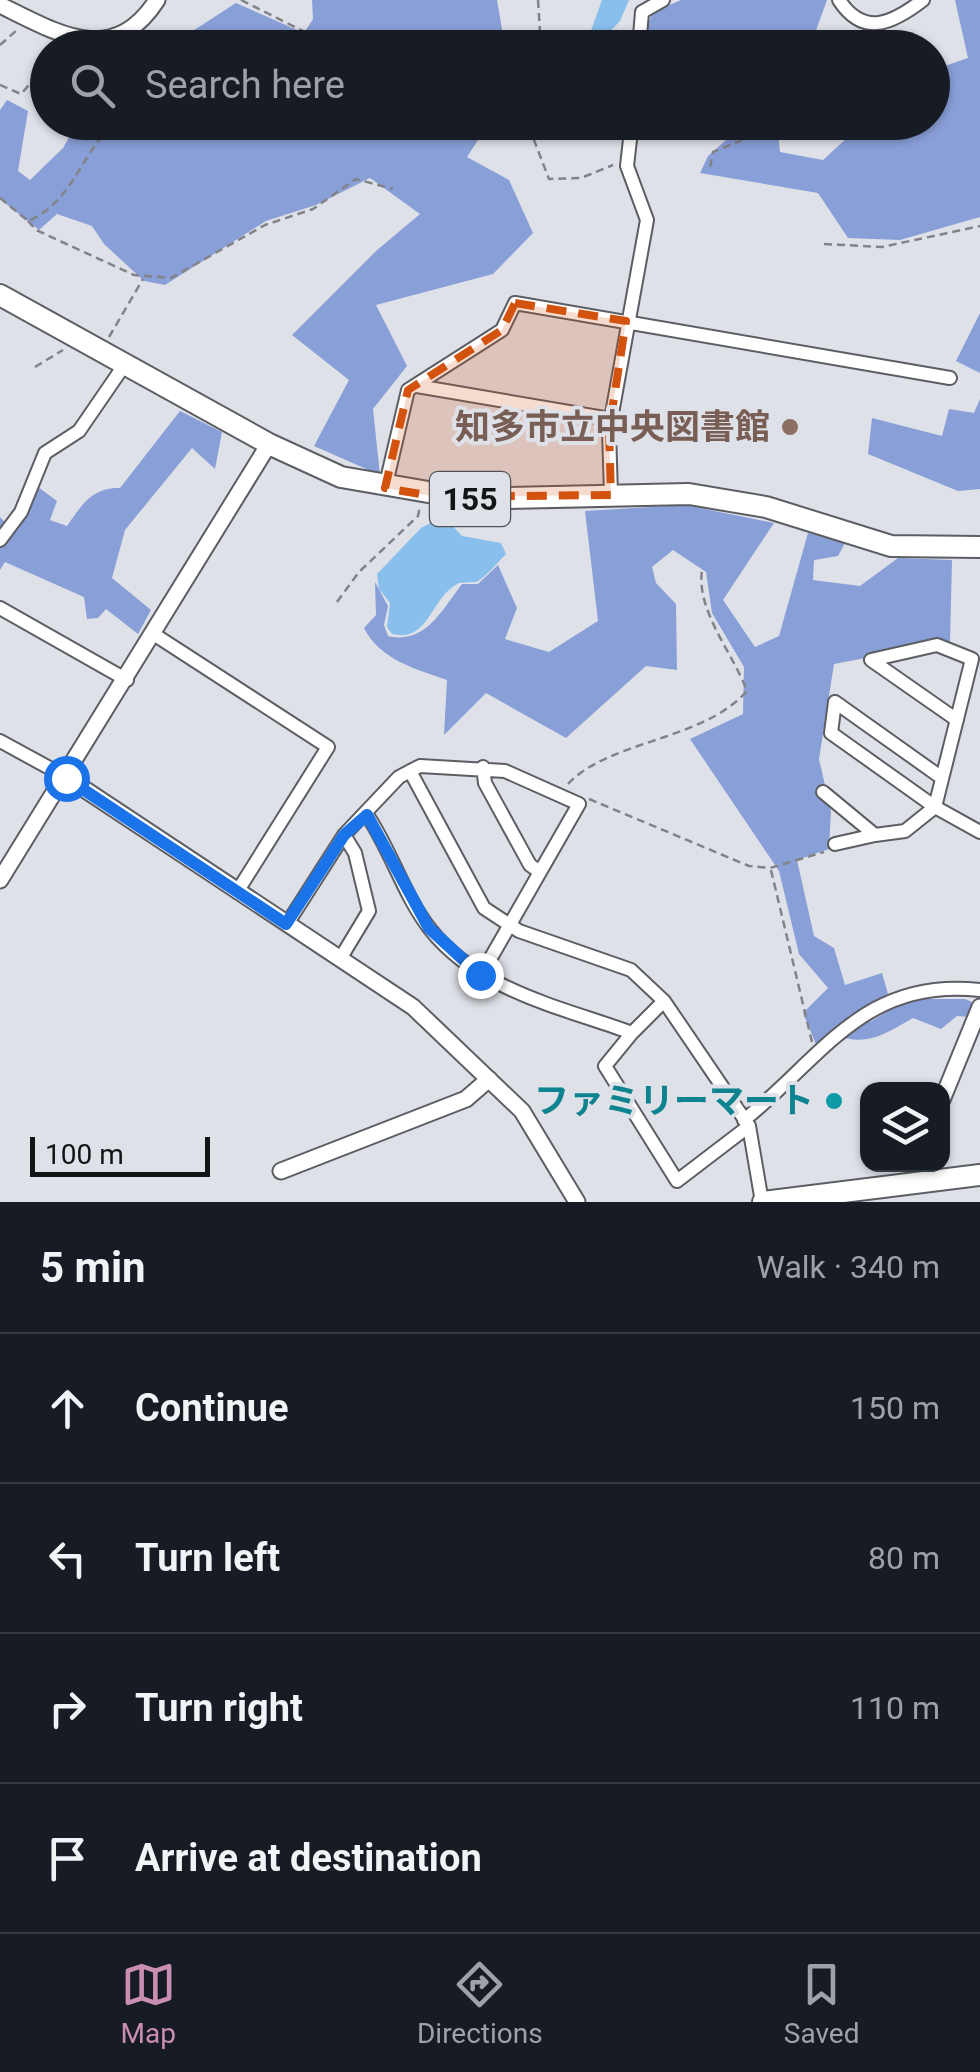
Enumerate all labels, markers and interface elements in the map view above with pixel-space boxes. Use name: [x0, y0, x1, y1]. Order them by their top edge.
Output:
search box: [30, 30, 950, 140]
icon: search: [65, 58, 120, 113]
text: Search here: [145, 63, 345, 107]
place label: 知多市立中央図書館: [455, 407, 770, 448]
marker: 知多市立中央図書館: [779, 416, 801, 438]
road number: 155: [430, 472, 510, 526]
route start: [44, 756, 90, 802]
route end: [458, 953, 504, 999]
place label: ファミリーマート: [534, 1081, 814, 1122]
map controls: [860, 1082, 950, 1172]
button: layers: [860, 1082, 950, 1172]
marker: ファミリーマート: [823, 1090, 845, 1112]
scale bar: [30, 1132, 210, 1176]
text: 100 m: [45, 1138, 124, 1171]
text: 5 min: [40, 1243, 146, 1292]
text: Walk · 340 m: [757, 1248, 940, 1286]
icon: ahead: [40, 1381, 95, 1436]
text: Continue: [135, 1386, 289, 1430]
text: 150 m: [850, 1389, 940, 1427]
icon: left: [40, 1531, 95, 1586]
text: Turn left: [135, 1536, 280, 1580]
text: 80 m: [868, 1539, 940, 1577]
icon: right: [40, 1681, 95, 1736]
text: Turn right: [135, 1686, 303, 1730]
text: 110 m: [850, 1689, 940, 1727]
icon: arrive: [40, 1831, 95, 1886]
text: Arrive at destination: [135, 1836, 482, 1880]
tab: Map: [121, 1957, 176, 2050]
tab: Directions: [417, 1957, 543, 2050]
tab: Saved: [784, 1957, 859, 2050]

